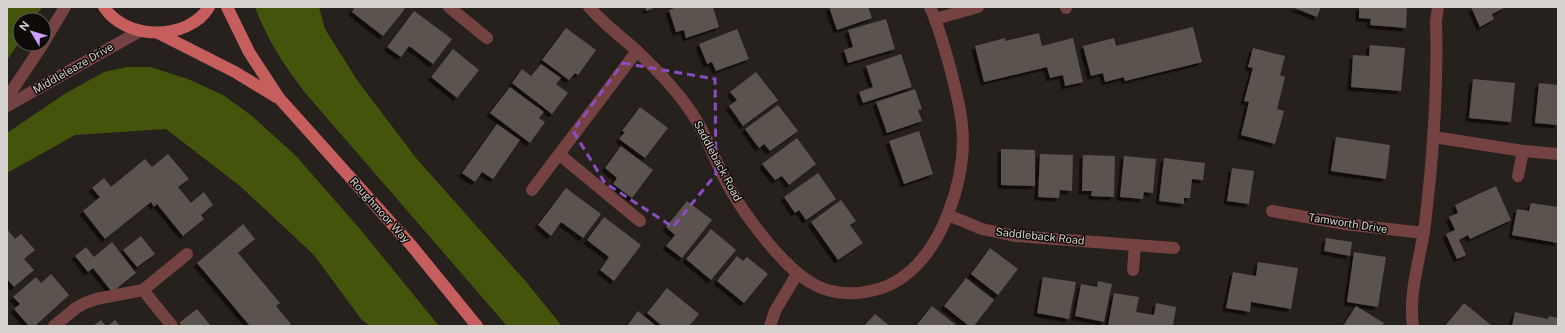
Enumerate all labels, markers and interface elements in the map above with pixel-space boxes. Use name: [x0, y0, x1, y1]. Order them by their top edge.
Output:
north arrow: [12, 12, 52, 52]
text: N: [17, 19, 31, 33]
street label: Middleleaze Drive: [31, 40, 115, 96]
street label: Saddleback Road: [692, 119, 744, 203]
street label: Roughmoor Way: [348, 175, 412, 245]
street label: Tamworth Drive: [1308, 211, 1388, 235]
street label: Saddleback Road: [995, 225, 1085, 247]

